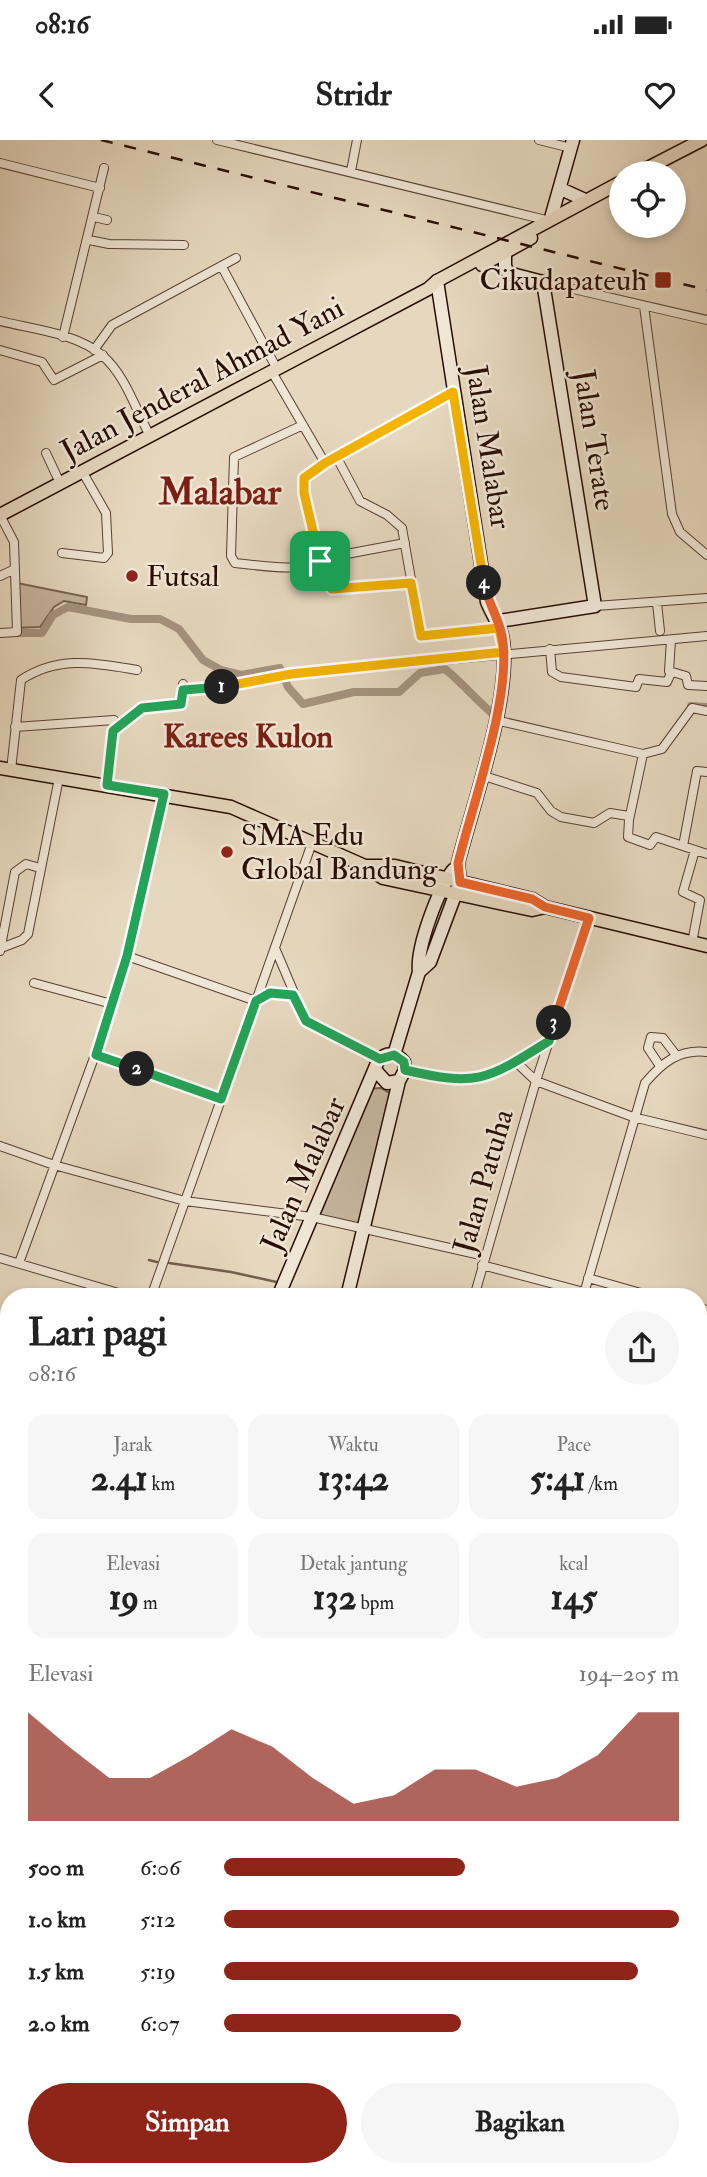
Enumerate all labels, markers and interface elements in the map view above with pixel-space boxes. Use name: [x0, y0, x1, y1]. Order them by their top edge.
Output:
text: 08:16: [35, 9, 89, 41]
text: Stridr: [315, 75, 392, 115]
icon: back: [28, 76, 66, 114]
icon: heart: [641, 76, 679, 114]
map controls: [609, 161, 686, 238]
button: locate: [609, 161, 686, 238]
place label: Cikudapateuh: [479, 262, 647, 299]
marker: Cikudapateuh: [653, 270, 673, 290]
street label: Jalan Jenderal Ahmad Yani: [54, 289, 350, 470]
street label: Jalan Malabar: [457, 362, 520, 531]
street label: Jalan Terate: [565, 366, 624, 513]
district label: Malabar: [158, 469, 283, 516]
pin: [290, 531, 350, 591]
icon: arrive: [301, 542, 339, 580]
place label: Futsal: [146, 558, 220, 595]
pin: 4: [466, 566, 502, 600]
marker: Futsal: [124, 568, 140, 584]
text: 4: [478, 570, 489, 594]
pin: 1: [204, 670, 240, 704]
text: 1: [218, 674, 225, 698]
district label: Karees Kulon: [163, 717, 334, 757]
place label: SMA Edu Global Bandung: [241, 817, 438, 888]
marker: SMA Edu Global Bandung: [219, 844, 235, 860]
pin: 3: [536, 1006, 572, 1040]
text: 3: [550, 1010, 557, 1034]
pin: 2: [120, 1052, 154, 1086]
text: 2: [132, 1056, 141, 1080]
street label: Jalan Malabar: [253, 1091, 354, 1258]
street label: Jalan Patuha: [445, 1104, 522, 1258]
text: Lari pagi: [28, 1309, 167, 1357]
button: share: [605, 1311, 679, 1385]
text: 08:16: [28, 1359, 76, 1388]
text: Jarak: [114, 1433, 153, 1457]
text: Waktu: [328, 1433, 379, 1457]
text: Pace: [557, 1433, 591, 1457]
text: 2.41: [91, 1457, 147, 1501]
text: 13:42: [318, 1457, 389, 1501]
text: 5:41: [530, 1457, 585, 1501]
text: km: [147, 1472, 175, 1496]
text: /km: [585, 1472, 618, 1496]
text: Elevasi: [106, 1552, 160, 1576]
text: Detak jantung: [300, 1552, 407, 1576]
text: kcal: [559, 1552, 588, 1576]
text: 19: [109, 1576, 139, 1620]
text: 132: [313, 1576, 356, 1620]
text: 145: [550, 1576, 597, 1620]
text: m: [139, 1591, 158, 1615]
text: bpm: [356, 1591, 394, 1615]
text: Elevasi: [28, 1659, 93, 1688]
text: 194–205 m: [579, 1659, 679, 1688]
text: 500 m: [28, 1853, 84, 1882]
text: 6:06: [140, 1853, 181, 1882]
text: 1.0 km: [28, 1905, 86, 1934]
text: 5:12: [140, 1905, 176, 1934]
text: 1.5 km: [28, 1957, 84, 1986]
text: 5:19: [140, 1957, 176, 1986]
text: 2.0 km: [28, 2009, 90, 2038]
text: 6:07: [140, 2009, 180, 2038]
button: Simpan: [28, 2083, 347, 2163]
button: Bagikan: [361, 2083, 679, 2163]

